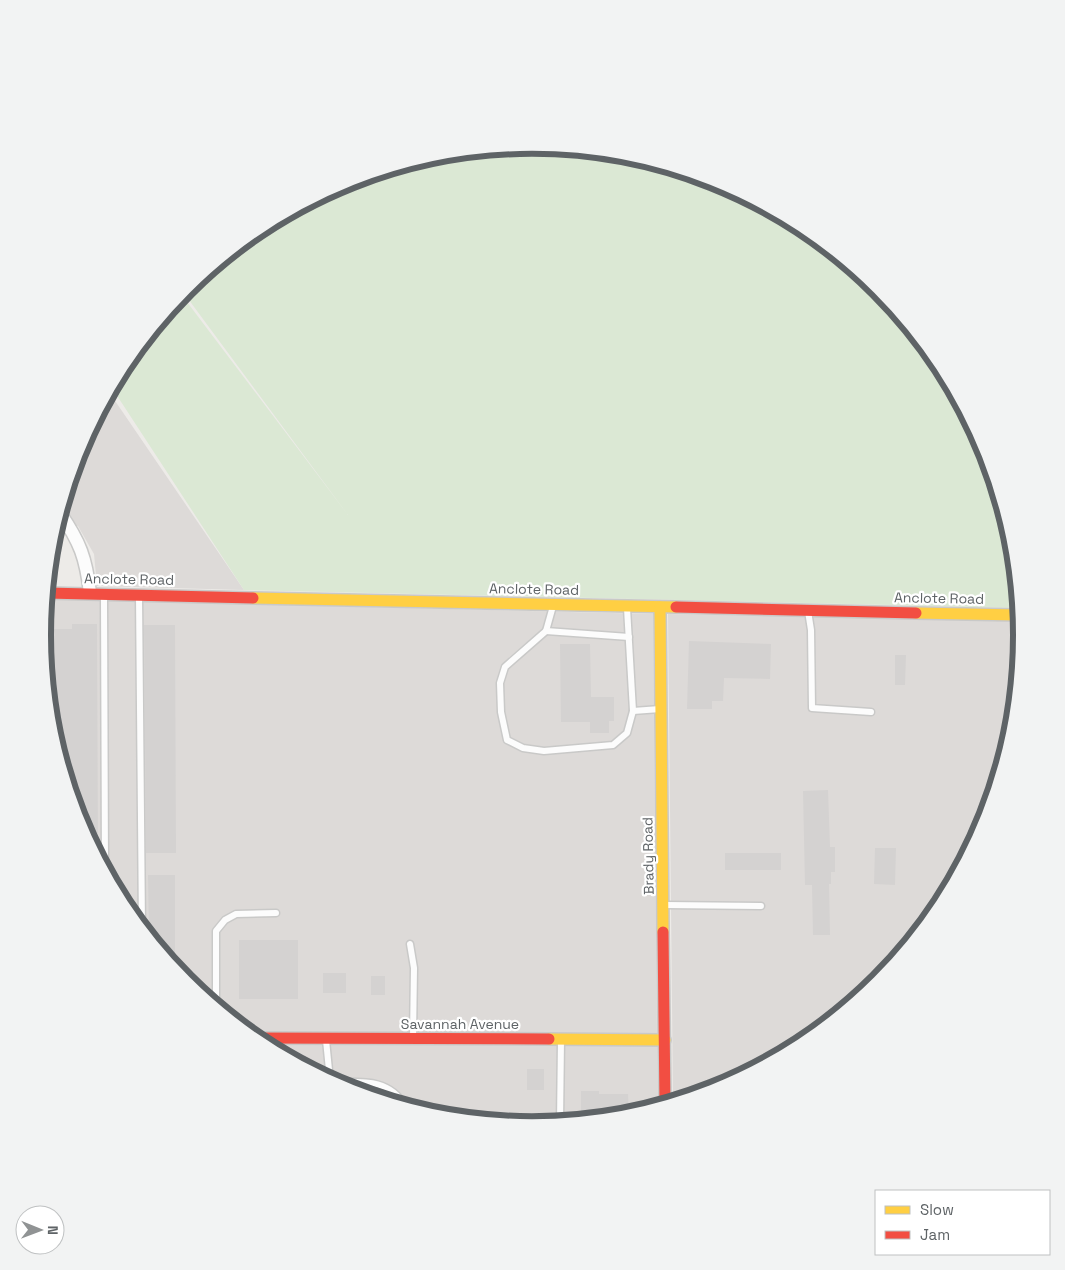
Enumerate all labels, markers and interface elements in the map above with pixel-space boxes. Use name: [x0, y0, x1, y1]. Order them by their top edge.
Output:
street label: Anclote Road: [84, 569, 174, 589]
street label: Anclote Road: [489, 579, 579, 599]
street label: Anclote Road: [894, 588, 984, 608]
street label: Brady Road: [638, 817, 658, 895]
street label: Savannah Avenue: [401, 1015, 519, 1033]
legend: [875, 1190, 1050, 1255]
text: Slow: [920, 1200, 954, 1219]
north arrow: [15, 1205, 65, 1255]
text: N: [44, 1225, 62, 1235]
text: Jam: [920, 1225, 950, 1244]

